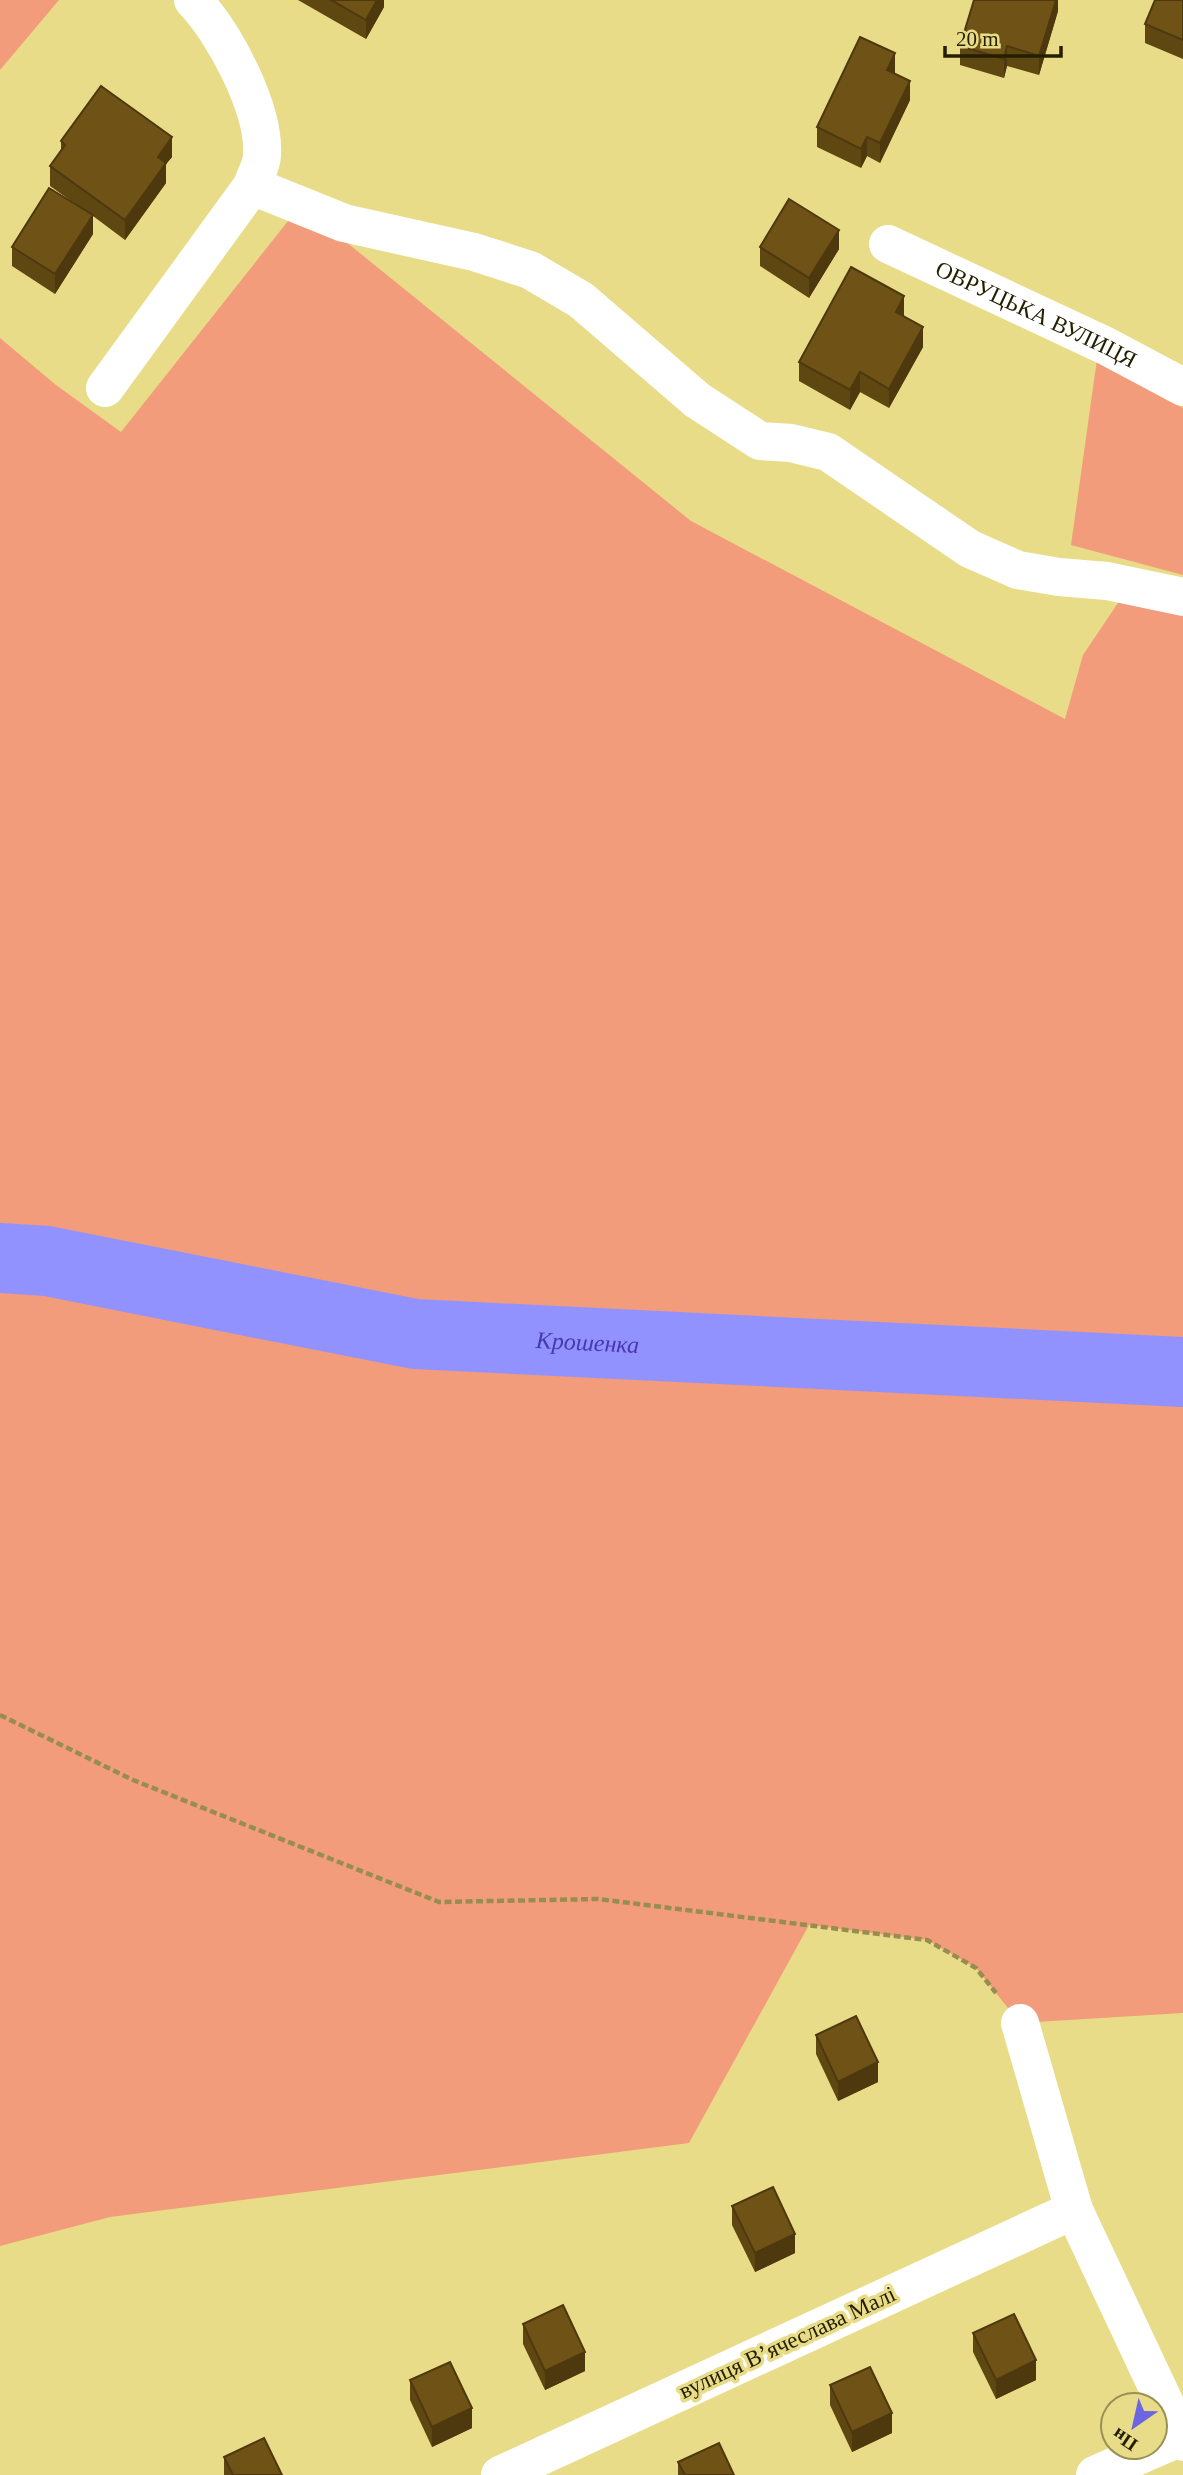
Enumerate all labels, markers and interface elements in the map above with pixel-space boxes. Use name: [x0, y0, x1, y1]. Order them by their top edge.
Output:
scale bar: [945, 14, 1060, 58]
text: 20 m: [956, 27, 999, 51]
street label: ОВРУЦЬКА ВУЛИЦЯ: [932, 256, 1141, 373]
water label: Крошенка: [534, 1327, 640, 1358]
street label: вулиця Вʼячеслава Малі: [675, 2281, 899, 2404]
north arrow: [1099, 2391, 1169, 2461]
text: Пн: [1108, 2424, 1141, 2456]

